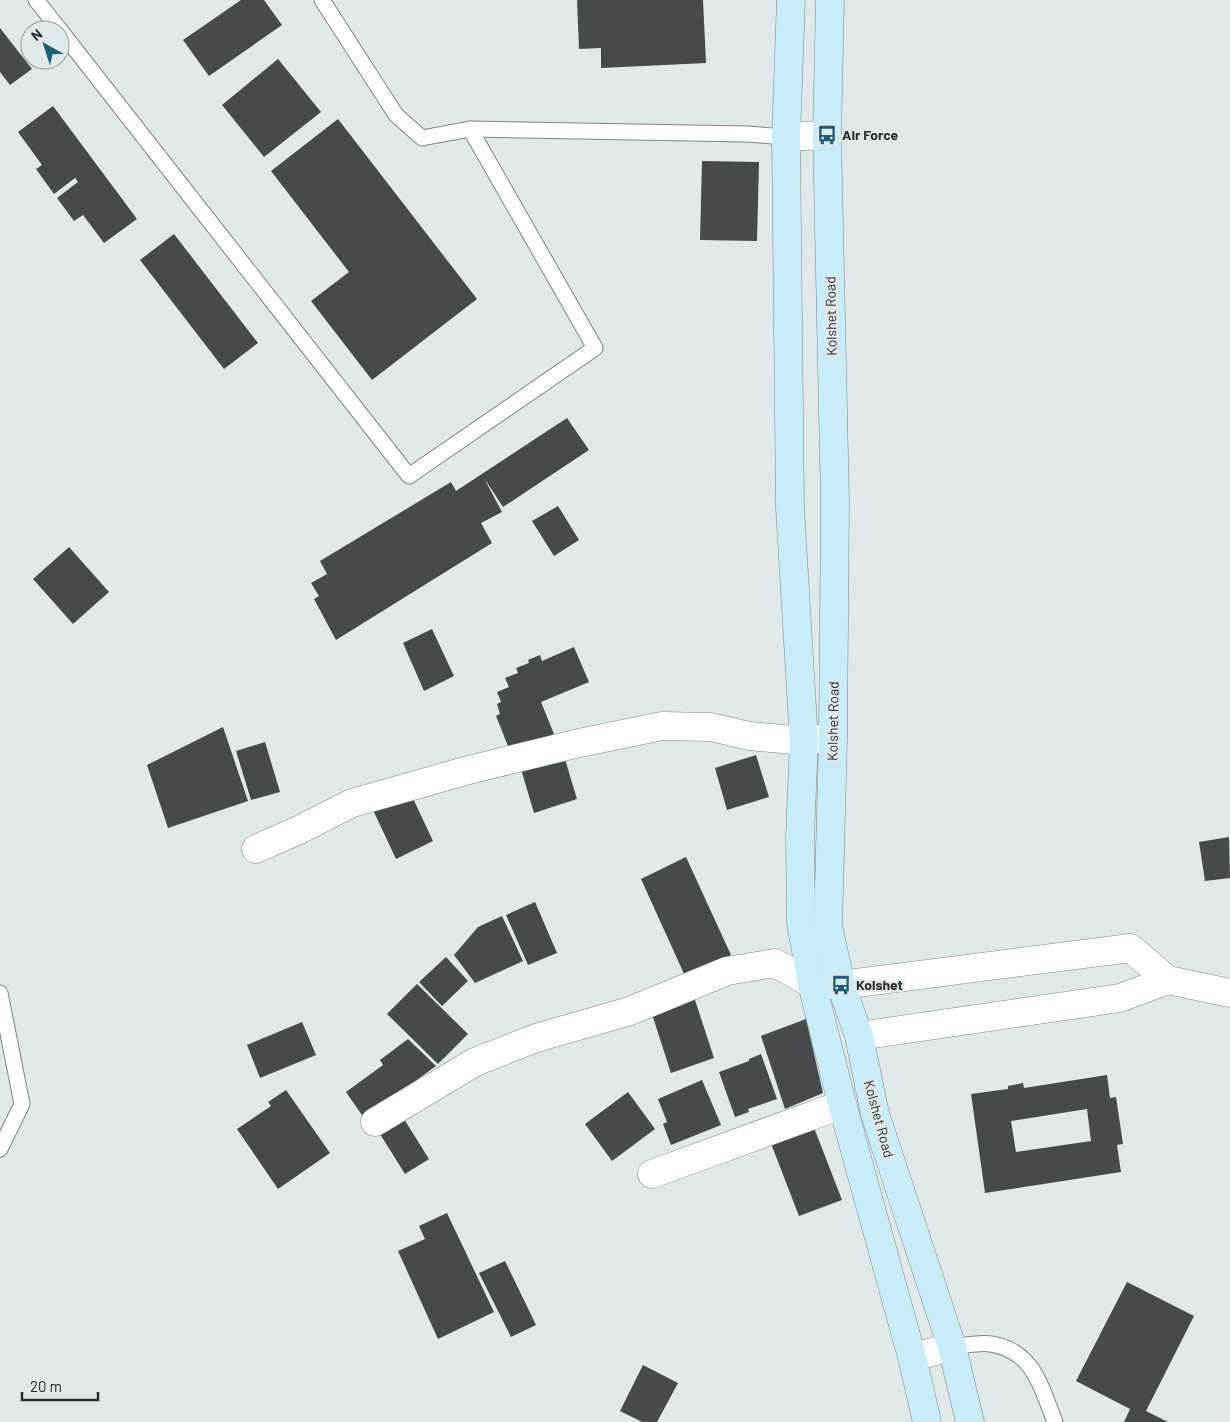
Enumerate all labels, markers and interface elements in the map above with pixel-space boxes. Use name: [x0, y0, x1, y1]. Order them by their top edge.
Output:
north arrow: [20, 20, 70, 70]
text: N: [28, 25, 45, 44]
bus stop icon: Air Force: [816, 124, 838, 146]
place label: Air Force: [842, 126, 899, 143]
street label: Kolshet Road: [821, 276, 840, 356]
street label: Kolshet Road: [823, 681, 842, 761]
bus stop icon: Kolshet: [830, 974, 852, 996]
place label: Kolshet: [856, 976, 903, 993]
street label: Kolshet Road: [861, 1078, 898, 1160]
scale bar: [22, 1370, 99, 1402]
text: 20 m: [30, 1377, 62, 1395]

